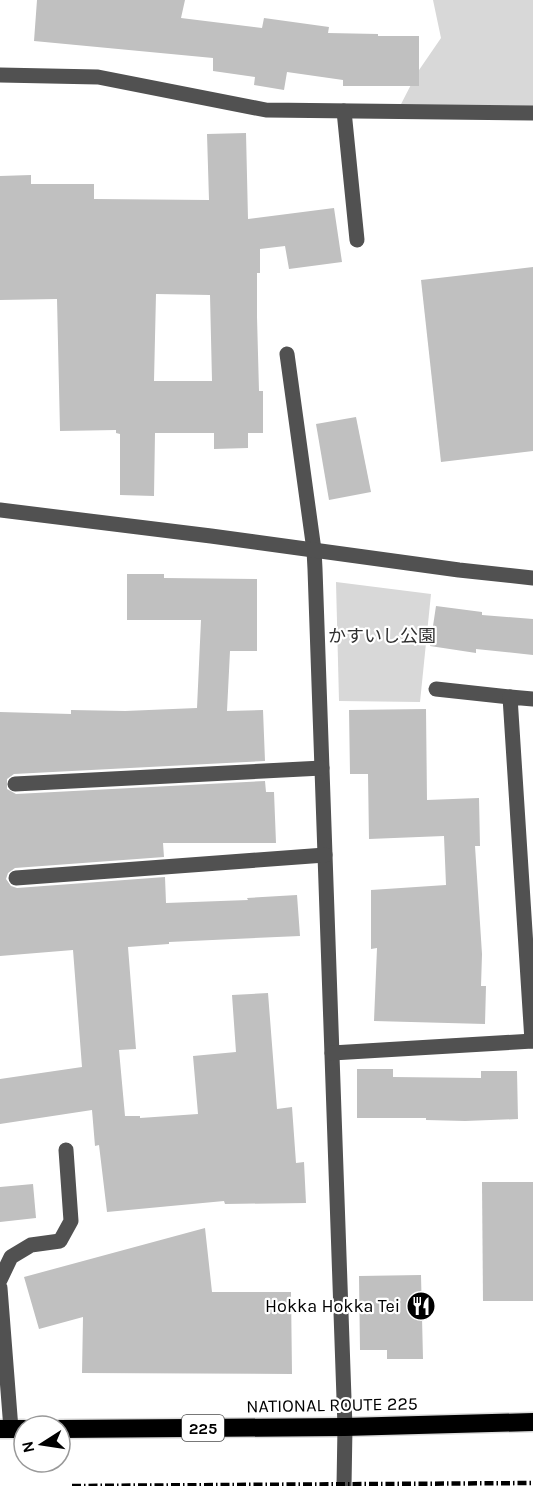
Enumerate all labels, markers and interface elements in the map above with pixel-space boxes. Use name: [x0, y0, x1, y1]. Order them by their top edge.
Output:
park label: かすいし公園: [328, 625, 436, 647]
restaurant icon: Hokka Hokka Tei: [405, 1290, 437, 1322]
place label: Hokka Hokka Tei: [265, 1295, 400, 1317]
street label: NATIONAL ROUTE 225: [246, 1393, 418, 1417]
north arrow: [12, 1414, 72, 1474]
road number: 225: [182, 1415, 224, 1441]
text: N: [17, 1439, 38, 1455]

